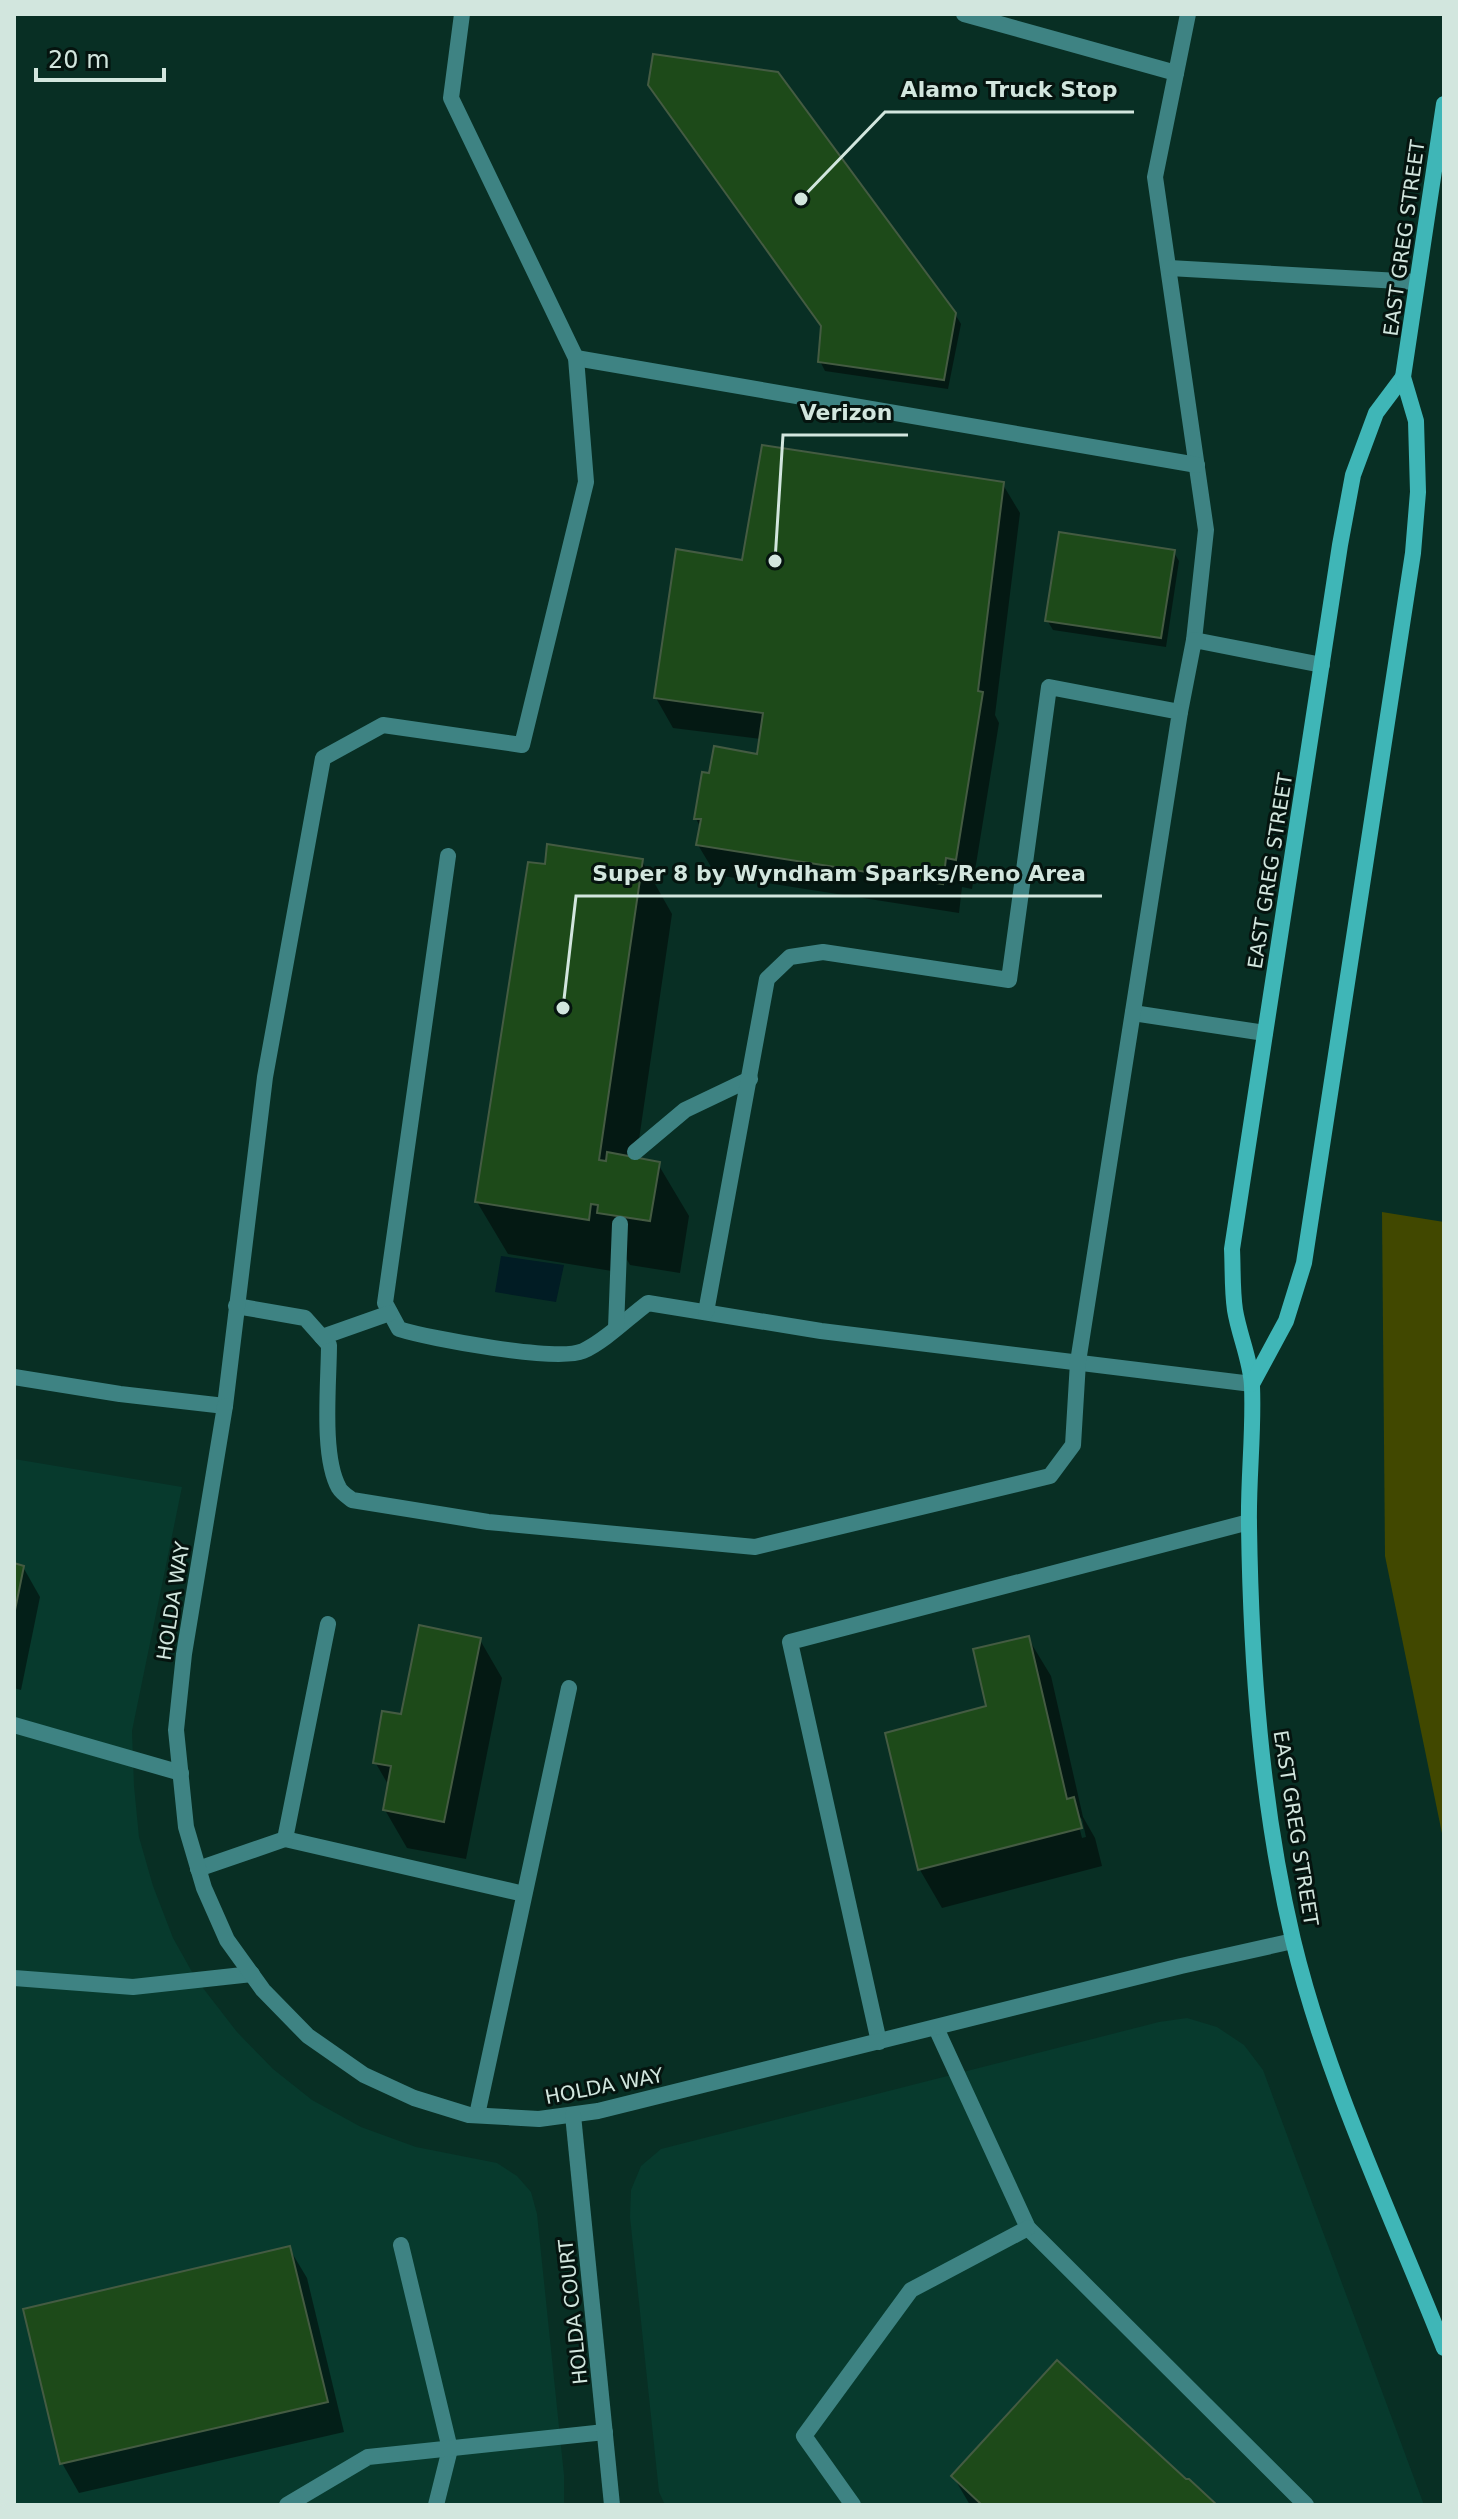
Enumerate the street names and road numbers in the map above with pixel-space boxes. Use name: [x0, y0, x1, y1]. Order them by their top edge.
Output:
street label: EAST GREG STREET: [1378, 138, 1430, 338]
street label: EAST GREG STREET: [1243, 771, 1297, 971]
street label: HOLDA WAY: [152, 1539, 194, 1662]
street label: EAST GREG STREET: [1269, 1728, 1323, 1928]
street label: HOLDA WAY: [543, 2063, 666, 2109]
street label: HOLDA COURT: [553, 2237, 593, 2386]

